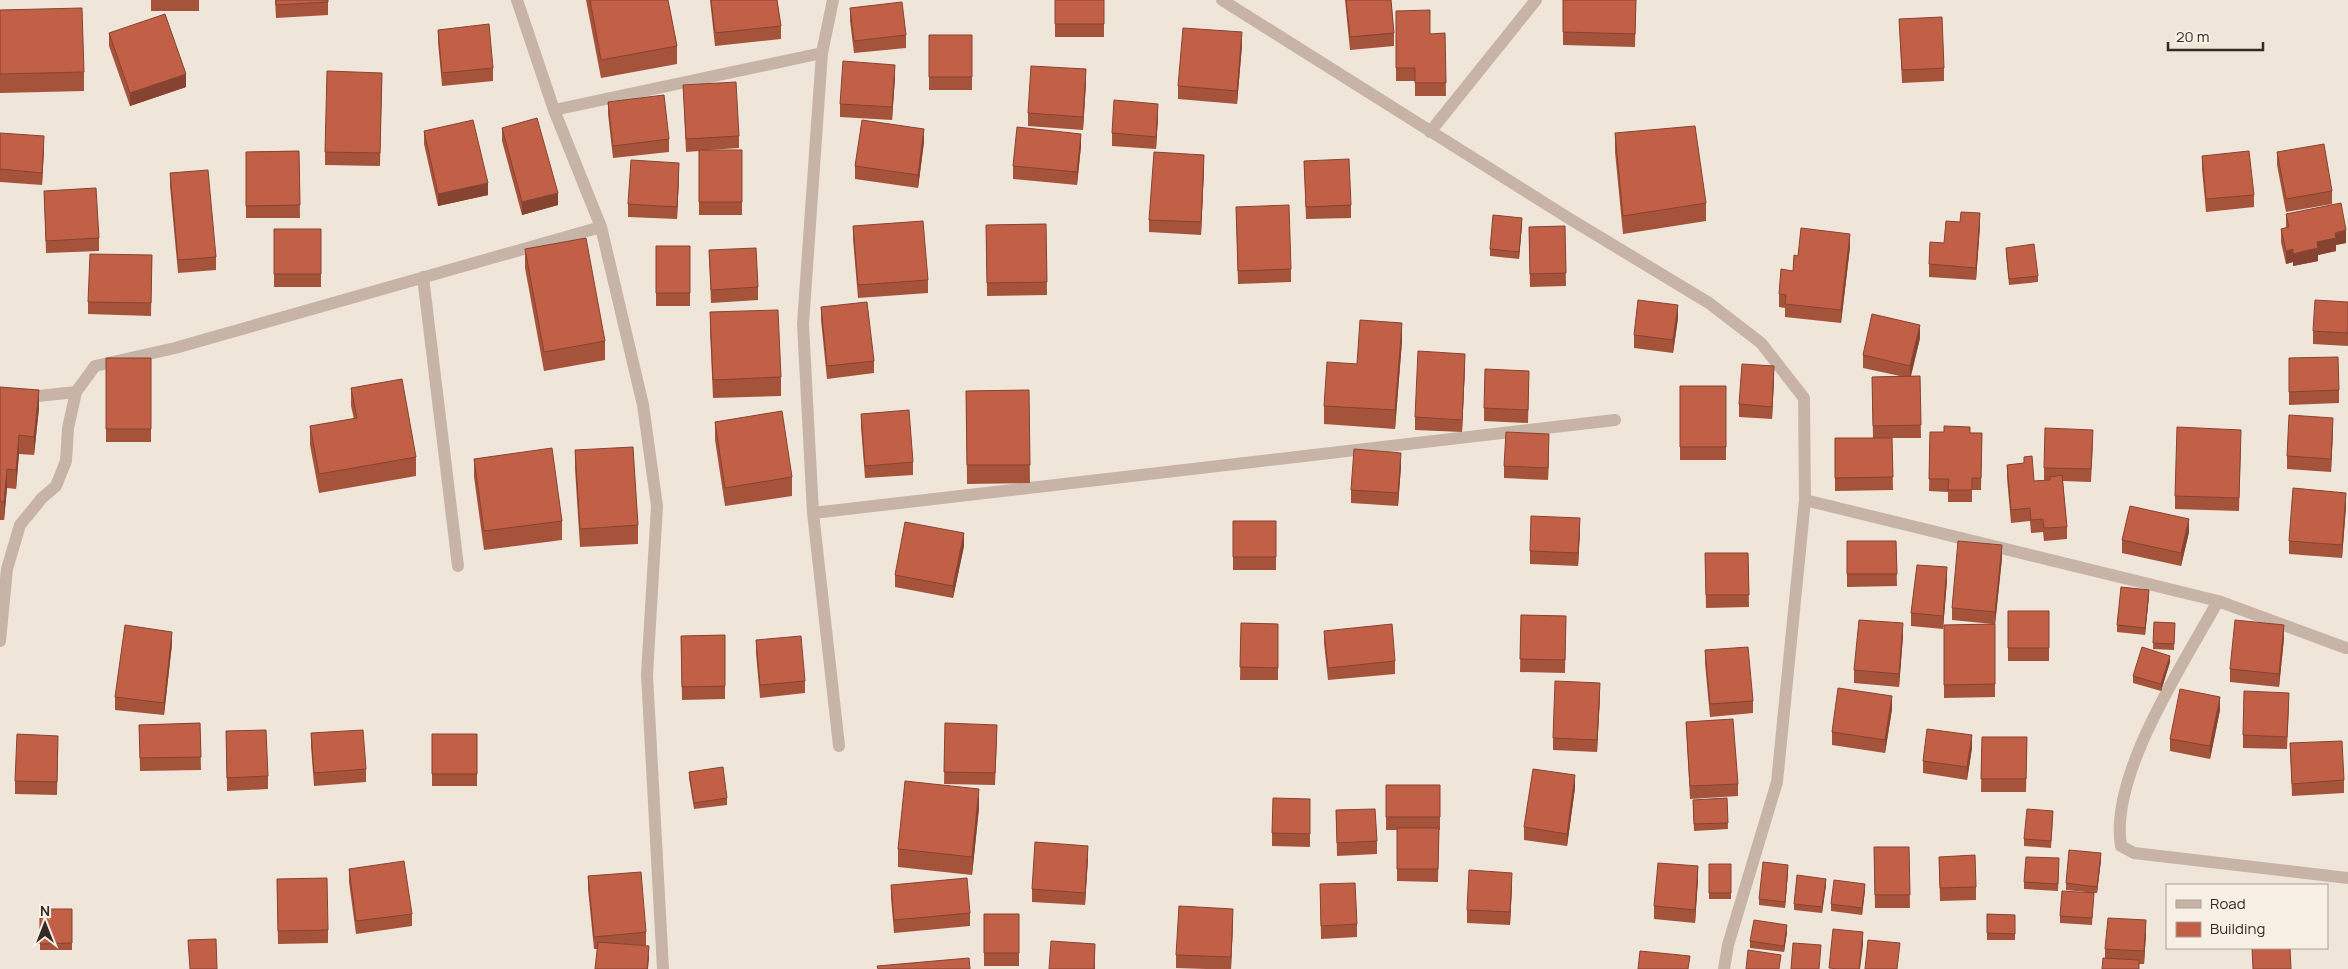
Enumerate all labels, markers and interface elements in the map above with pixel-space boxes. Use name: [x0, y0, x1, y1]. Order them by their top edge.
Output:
scale bar: [2168, 20, 2263, 52]
text: 20 m: [2176, 26, 2209, 47]
legend: [2166, 884, 2328, 949]
text: Road: [2210, 893, 2246, 914]
north arrow: [20, 899, 70, 949]
text: N: [40, 901, 50, 920]
text: Building: [2210, 918, 2265, 939]

